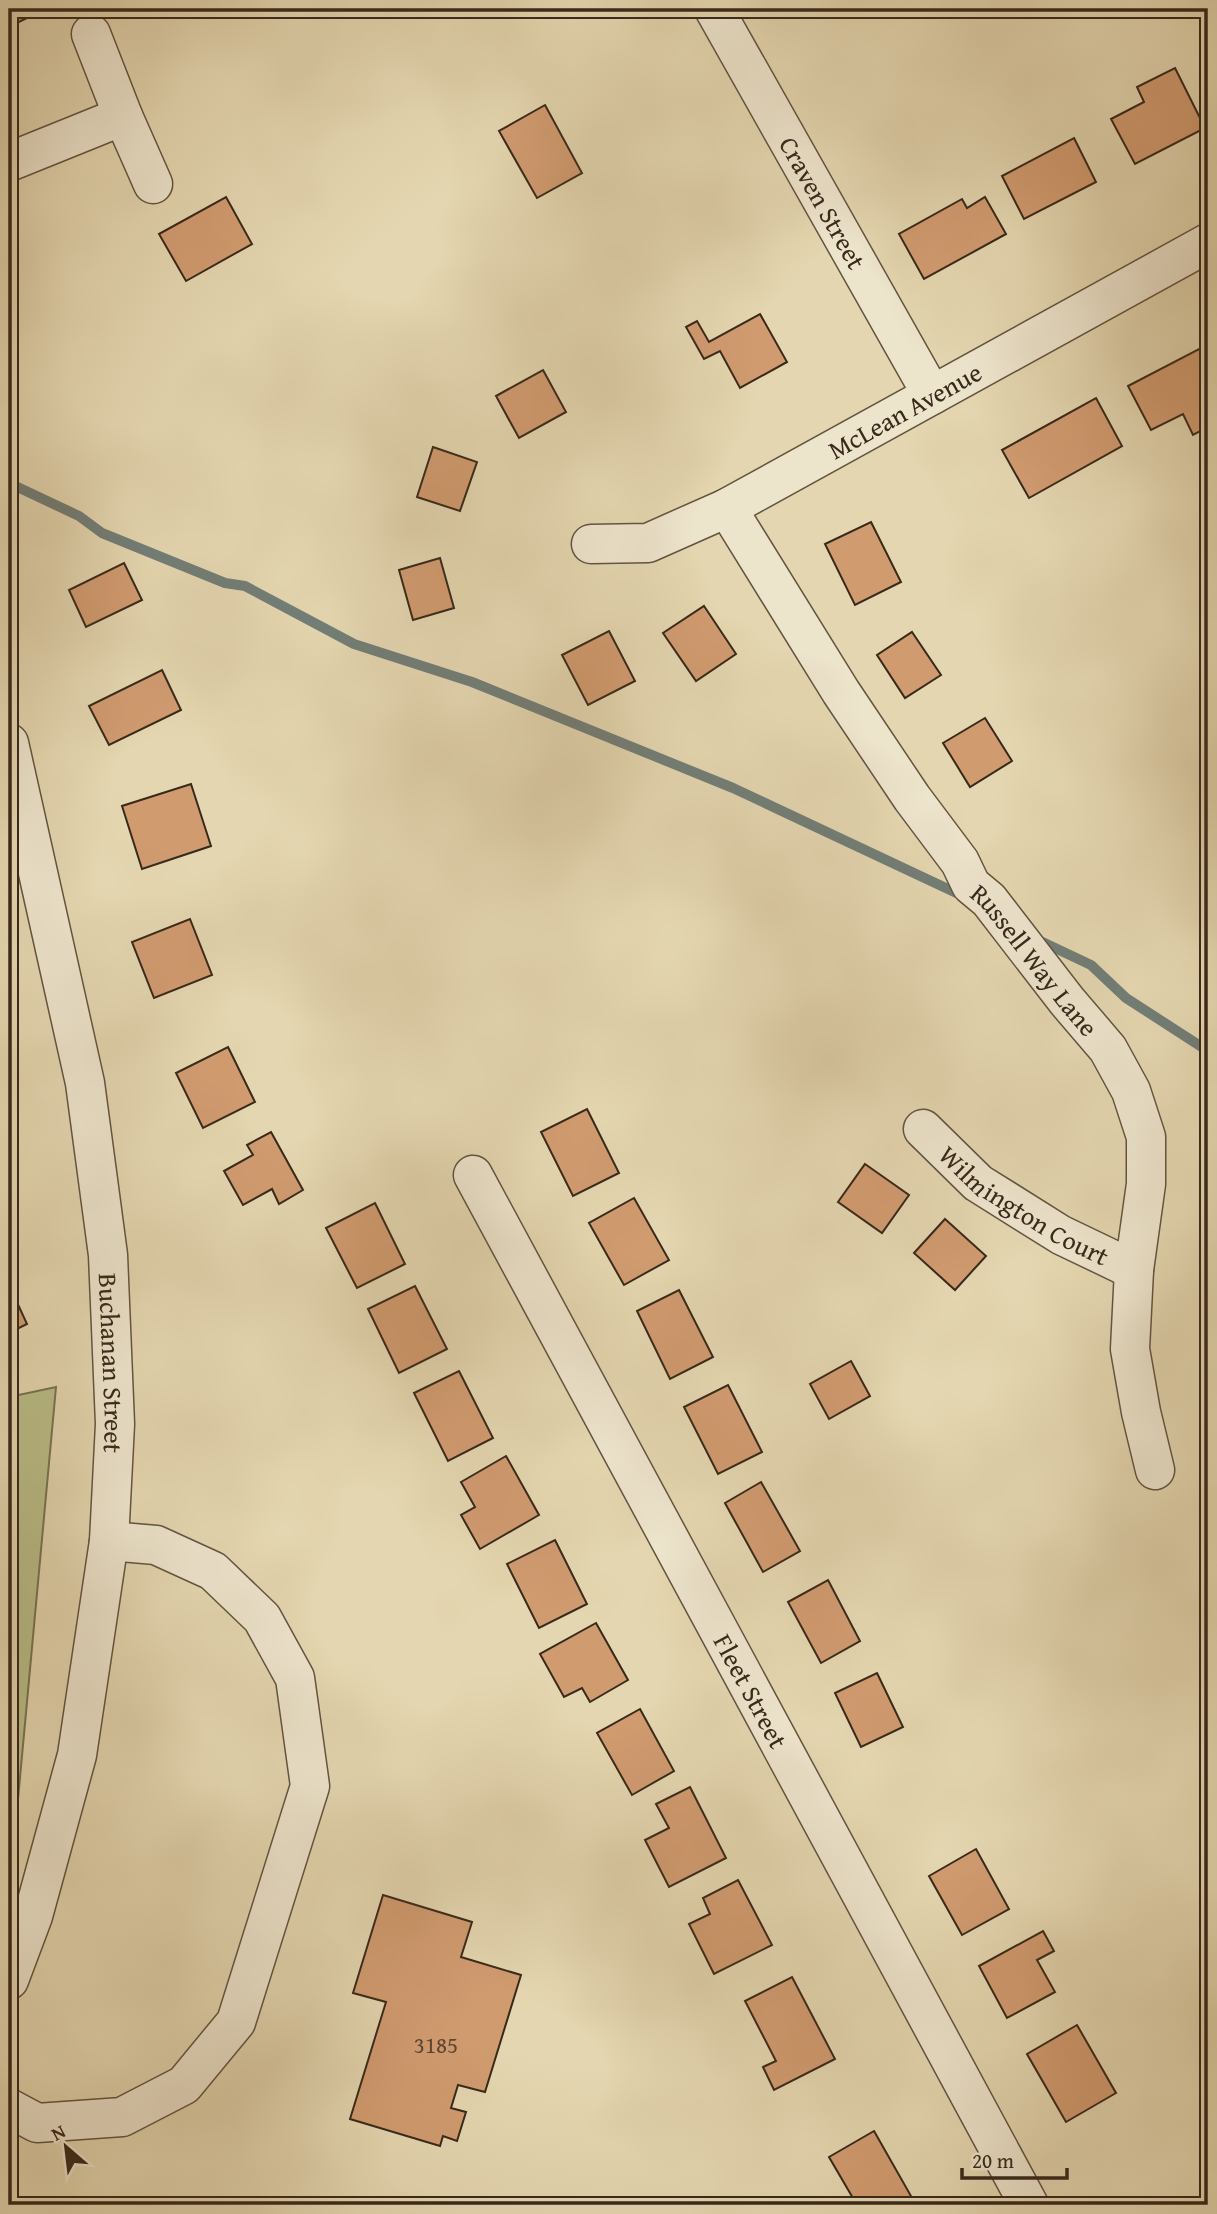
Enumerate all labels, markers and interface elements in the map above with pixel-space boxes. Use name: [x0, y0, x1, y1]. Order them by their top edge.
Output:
street label: Craven Street: [770, 129, 876, 276]
street label: McLean Avenue: [820, 352, 988, 468]
street label: Russell Way Lane: [963, 873, 1108, 1044]
street label: Wilmington Court: [930, 1136, 1116, 1275]
street label: Buchanan Street: [89, 1272, 135, 1454]
street label: Fleet Street: [704, 1626, 798, 1755]
house number: 3185: [414, 2028, 458, 2061]
north arrow: [32, 2112, 102, 2182]
text: N: [46, 2117, 70, 2147]
scale bar: [962, 2137, 1066, 2181]
text: 20 m: [972, 2145, 1014, 2176]

